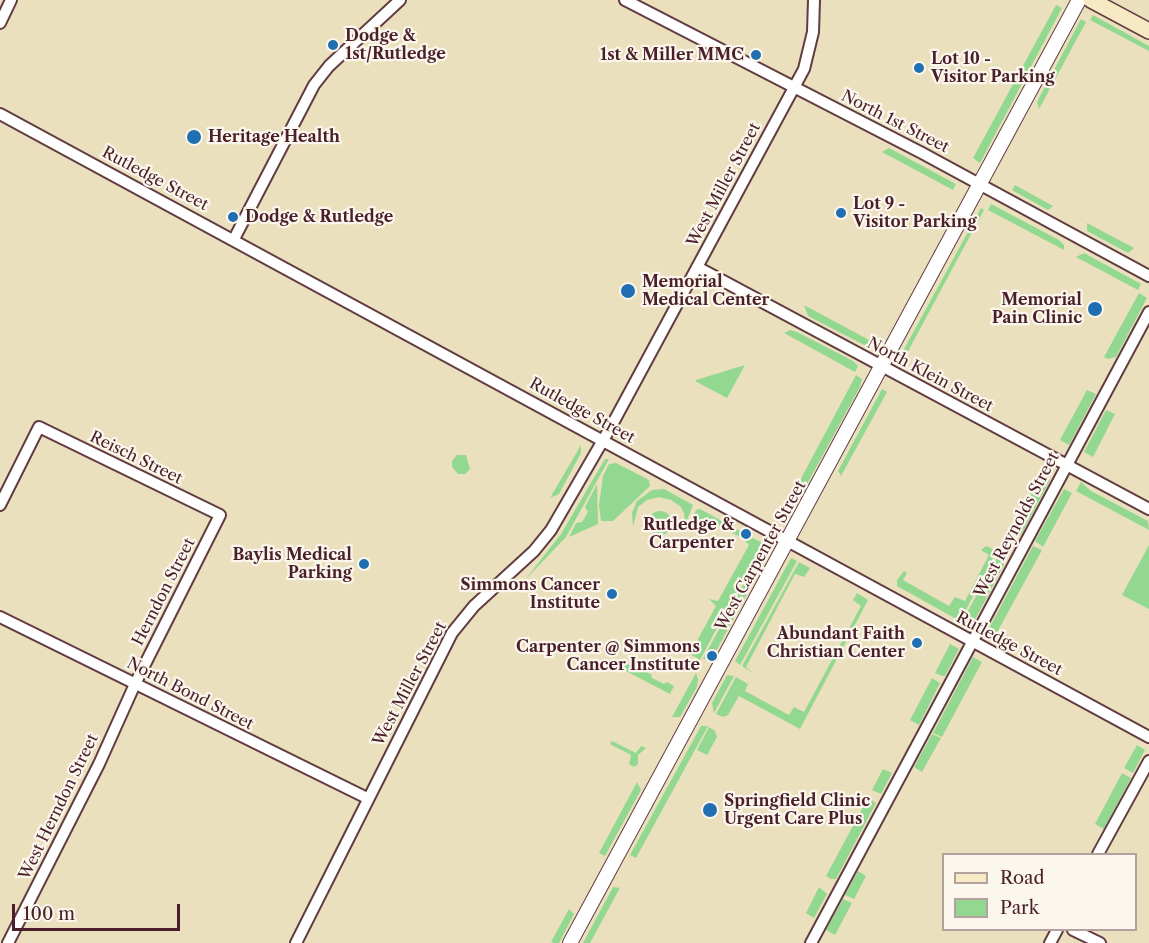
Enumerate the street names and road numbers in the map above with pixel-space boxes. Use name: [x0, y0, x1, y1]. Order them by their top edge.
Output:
street label: North 1st Street: [838, 87, 952, 157]
street label: West Miller Street: [683, 120, 765, 250]
street label: Rutledge Street: [99, 143, 211, 215]
street label: North Klein Street: [864, 334, 996, 416]
street label: Rutledge Street: [526, 374, 638, 448]
street label: Reisch Street: [87, 427, 185, 489]
street label: West Reynolds Street: [971, 449, 1063, 601]
street label: West Carpenter Street: [712, 477, 810, 635]
street label: Herndon Street: [129, 535, 199, 649]
street label: Rutledge Street: [953, 608, 1065, 680]
street label: West Miller Street: [369, 619, 451, 749]
street label: North Bond Street: [123, 654, 257, 734]
street label: West Herndon Street: [15, 731, 103, 883]

